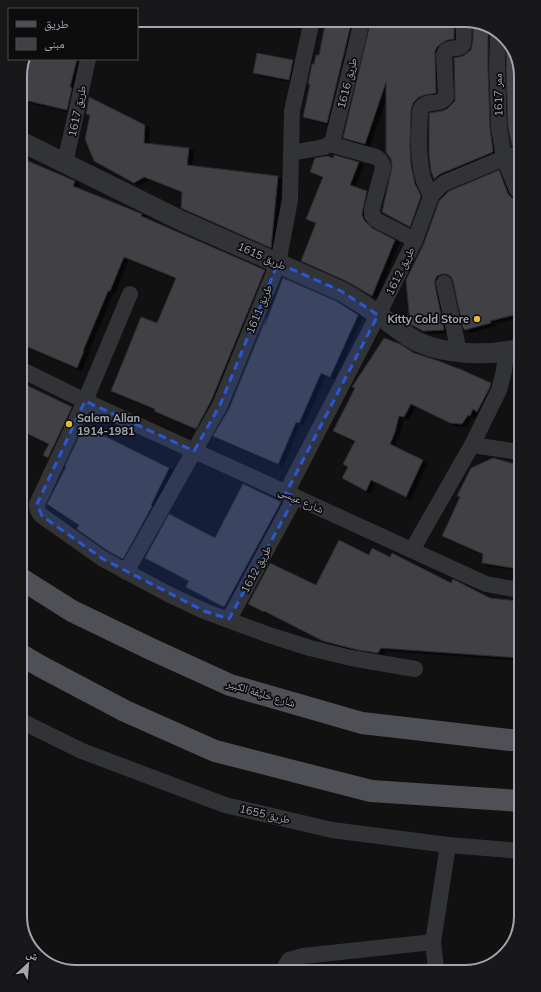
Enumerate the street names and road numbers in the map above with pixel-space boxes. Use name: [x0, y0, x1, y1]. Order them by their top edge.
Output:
street label: طريق 1616: [334, 56, 360, 110]
street label: ممر 1617: [491, 73, 505, 117]
street label: طريق 1617: [65, 84, 89, 138]
street label: طريق 1615: [235, 239, 289, 273]
street label: طريق 1612: [382, 245, 418, 297]
street label: طريق 1611: [243, 282, 275, 336]
street label: شارع عيسى: [276, 484, 326, 516]
street label: طريق 1612: [238, 543, 274, 595]
street label: شارع خليفة الكبير: [224, 676, 297, 710]
street label: طريق 1655: [238, 801, 292, 827]

